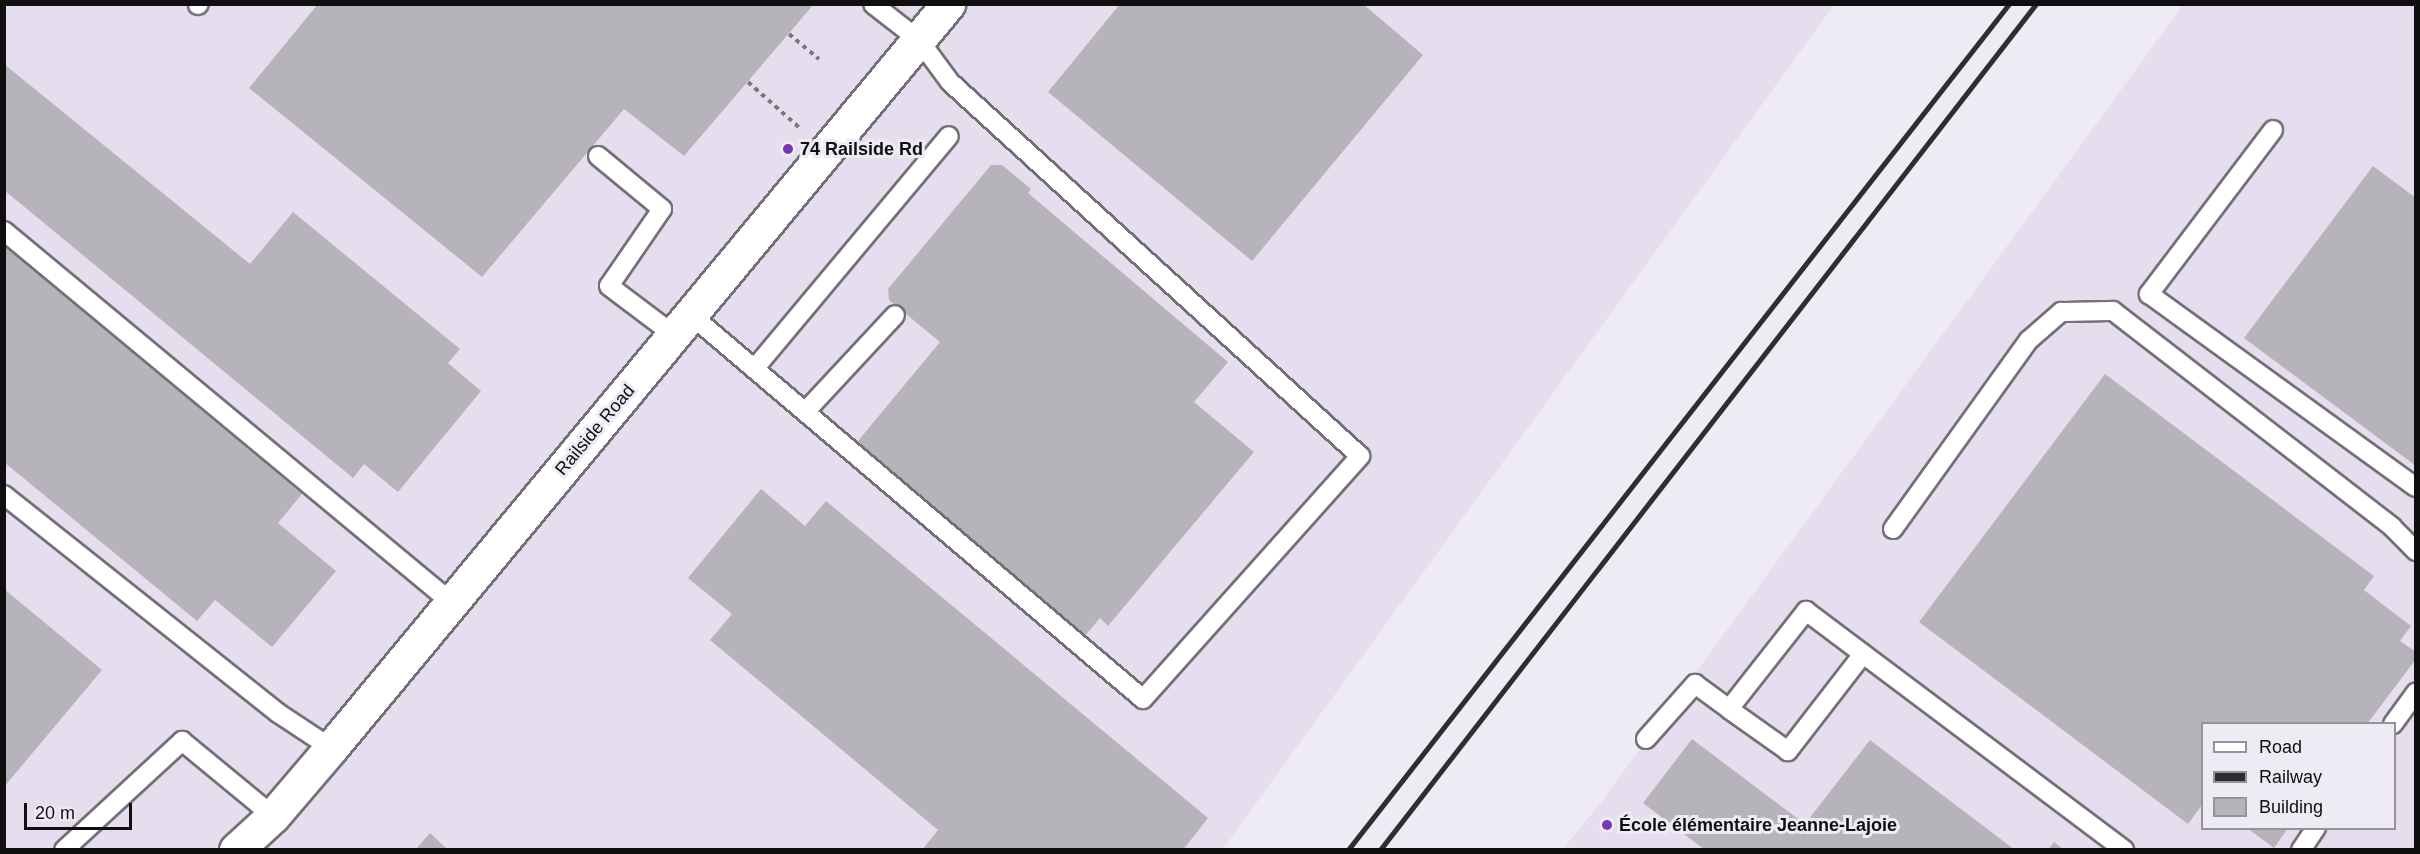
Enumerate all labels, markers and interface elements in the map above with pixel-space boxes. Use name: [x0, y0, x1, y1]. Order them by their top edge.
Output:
place label: 74 Railside Rd: [800, 138, 923, 160]
marker: 74 Railside Rd: [781, 142, 795, 156]
street label: Railside Road: [551, 380, 639, 480]
legend: [2201, 722, 2396, 830]
text: Road: [2259, 737, 2302, 757]
text: Railway: [2259, 767, 2322, 787]
scale bar: [27, 791, 135, 829]
text: Building: [2259, 797, 2323, 817]
text: 20 m: [35, 803, 75, 823]
place label: École élémentaire Jeanne-Lajoie: [1619, 814, 1897, 836]
marker: École élémentaire Jeanne-Lajoie: [1600, 818, 1614, 832]

